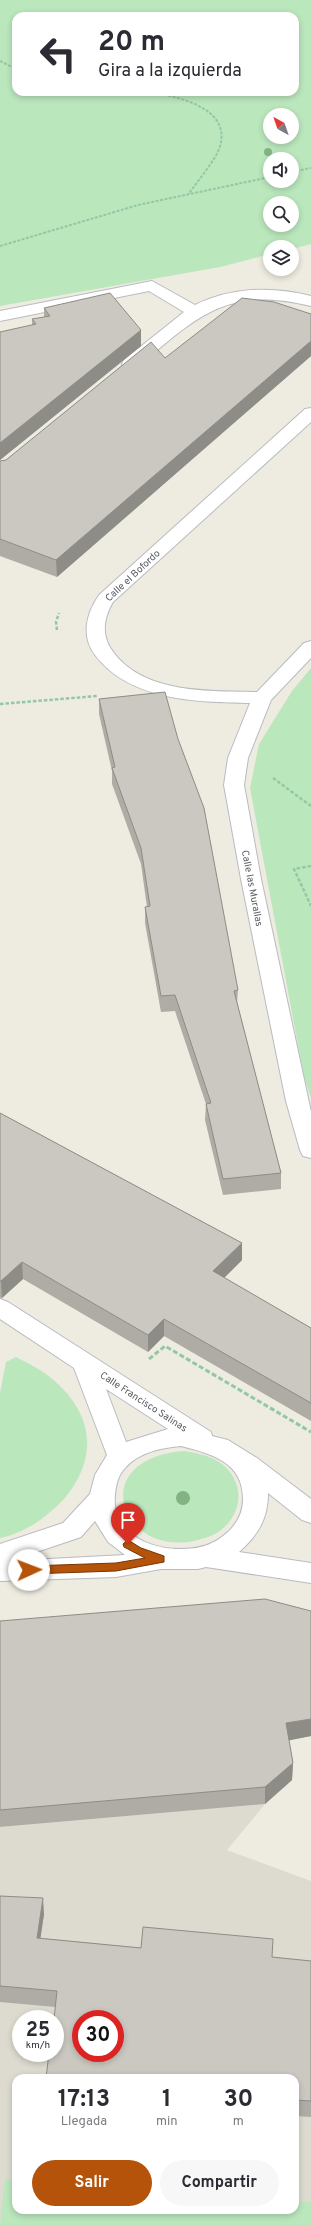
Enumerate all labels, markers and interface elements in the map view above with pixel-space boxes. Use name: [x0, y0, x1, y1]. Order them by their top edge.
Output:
text: 20 m: [98, 25, 165, 61]
icon: left: [32, 28, 84, 80]
text: Gira a la izquierda: [98, 60, 242, 83]
north arrow: [263, 108, 299, 144]
map controls: [263, 108, 299, 276]
button: sound: [263, 152, 299, 188]
button: search: [263, 196, 299, 232]
button: layers: [263, 240, 299, 276]
street label: Calle el Bofordo: [103, 547, 164, 605]
street label: Calle las Murallas: [238, 849, 265, 928]
street label: Calle Francisco Salinas: [97, 1369, 190, 1436]
pin: [111, 1503, 145, 1544]
icon: arrive: [117, 1509, 139, 1531]
position arrow: [8, 1549, 50, 1591]
speed limit sign: 30: [72, 2010, 124, 2062]
text: 25: [26, 2018, 50, 2044]
text: km/h: [26, 2039, 50, 2052]
text: 17:13: [58, 2085, 110, 2115]
text: 1: [162, 2085, 172, 2115]
text: 30: [223, 2085, 253, 2115]
text: Llegada: [61, 2114, 107, 2130]
text: min: [156, 2114, 178, 2130]
text: m: [233, 2114, 244, 2130]
button: Salir: [32, 2160, 152, 2206]
button: Compartir: [160, 2160, 279, 2206]

